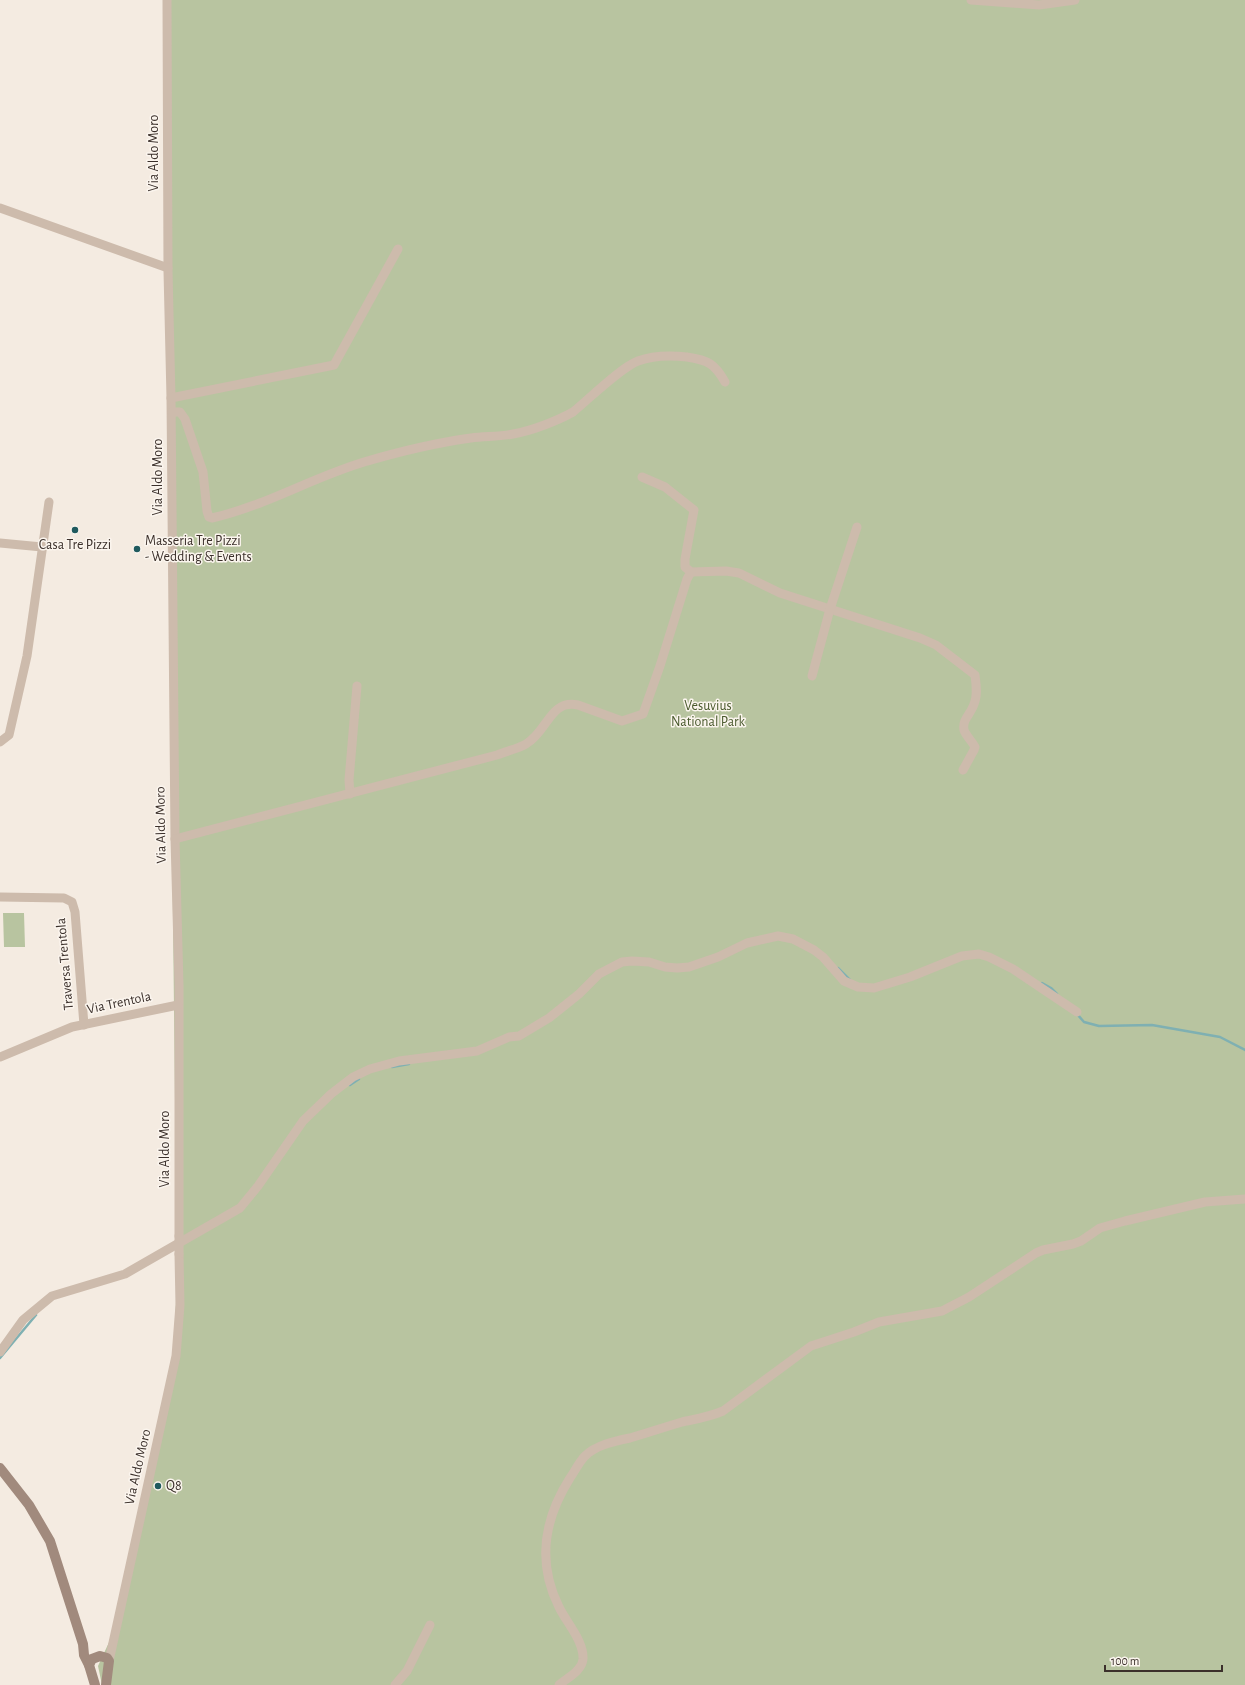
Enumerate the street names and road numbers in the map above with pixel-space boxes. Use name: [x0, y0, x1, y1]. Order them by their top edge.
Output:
street label: Via Aldo Moro: [147, 114, 161, 191]
street label: Via Aldo Moro: [151, 438, 165, 515]
street label: Via Aldo Moro: [153, 786, 169, 864]
street label: Traversa Trentola: [54, 917, 76, 1011]
street label: Via Trentola: [86, 989, 153, 1017]
street label: Via Aldo Moro: [158, 1110, 172, 1187]
street label: Via Aldo Moro: [123, 1428, 154, 1506]

